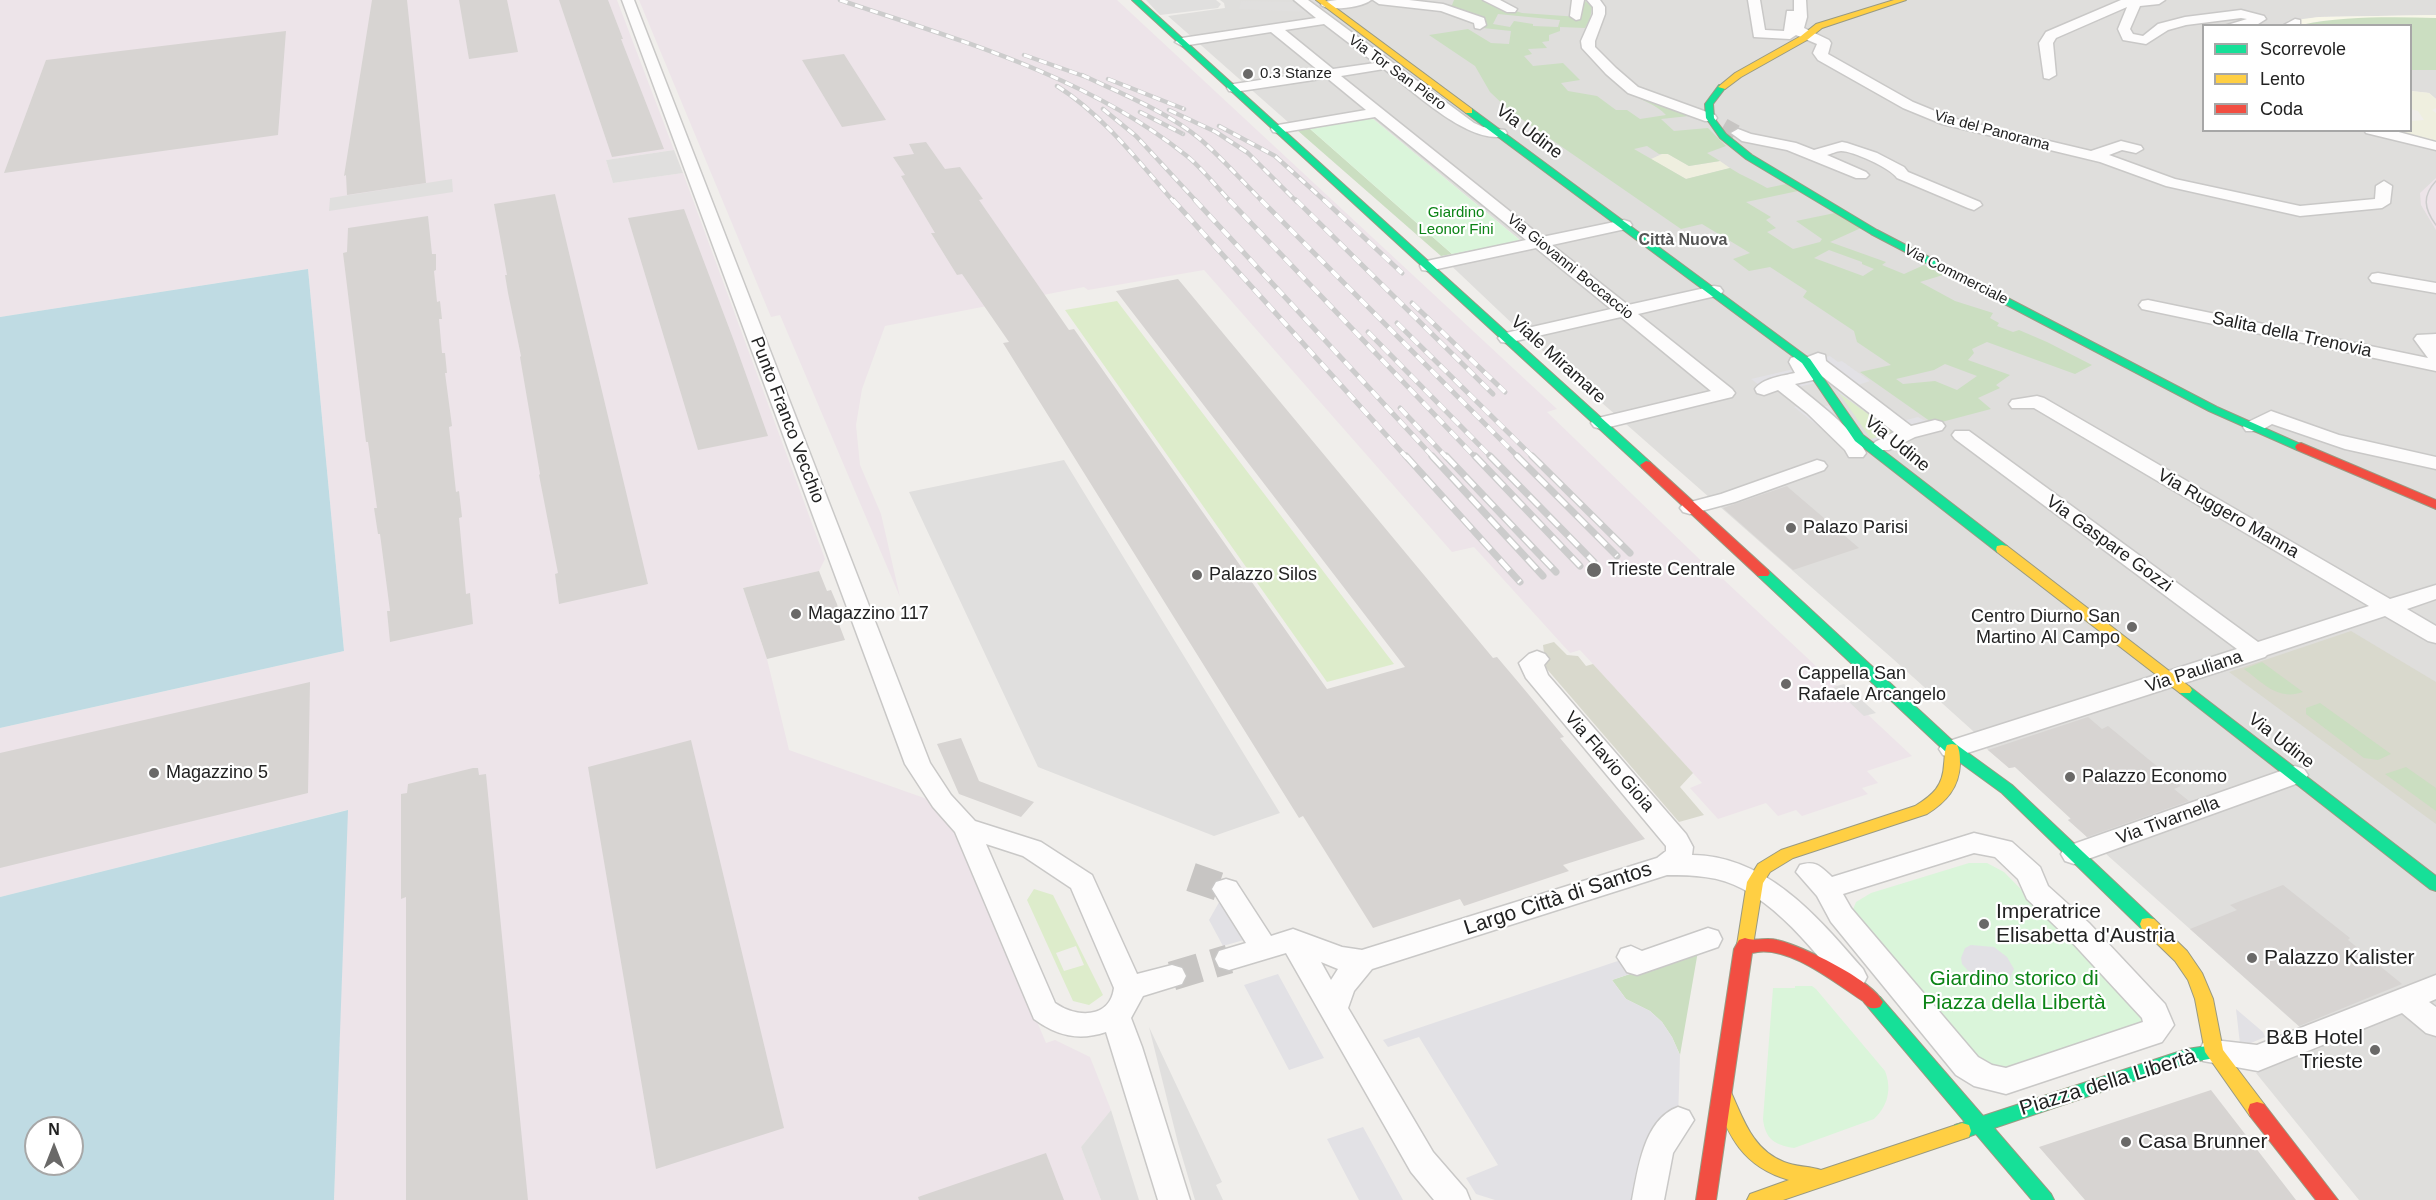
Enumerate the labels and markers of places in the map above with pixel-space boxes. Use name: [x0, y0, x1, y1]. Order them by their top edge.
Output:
place label: 0.3 Stanze: [1260, 65, 1332, 83]
marker: 0.3 Stanze: [1241, 67, 1255, 81]
place label: Palazo Parisi: [1803, 517, 1908, 539]
marker: Palazo Parisi: [1784, 521, 1798, 535]
place label: Trieste Centrale: [1608, 559, 1735, 581]
marker: Trieste Centrale: [1585, 561, 1603, 579]
place label: Palazzo Silos: [1209, 564, 1317, 586]
marker: Palazzo Silos: [1190, 568, 1204, 582]
place label: Magazzino 117: [808, 603, 929, 625]
place label: Centro Diurno San Martino Al Campo: [1971, 606, 2120, 648]
marker: Magazzino 117: [789, 607, 803, 621]
marker: Centro Diurno San Martino Al Campo: [2125, 620, 2139, 634]
place label: Cappella San Rafaele Arcangelo: [1798, 663, 1946, 706]
marker: Cappella San Rafaele Arcangelo: [1779, 677, 1793, 691]
place label: Magazzino 5: [166, 762, 268, 784]
marker: Magazzino 5: [147, 766, 161, 780]
place label: Palazzo Economo: [2082, 766, 2227, 788]
marker: Palazzo Economo: [2063, 770, 2077, 784]
place label: Imperatrice Elisabetta d'Austria: [1996, 899, 2175, 949]
marker: Imperatrice Elisabetta d'Austria: [1977, 917, 1991, 931]
place label: Palazzo Kalister: [2264, 945, 2415, 971]
marker: Palazzo Kalister: [2245, 951, 2259, 965]
place label: B&B Hotel Trieste: [2266, 1025, 2363, 1075]
marker: B&B Hotel Trieste: [2368, 1043, 2382, 1057]
place label: Casa Brunner: [2138, 1129, 2268, 1155]
marker: Casa Brunner: [2119, 1135, 2133, 1149]

